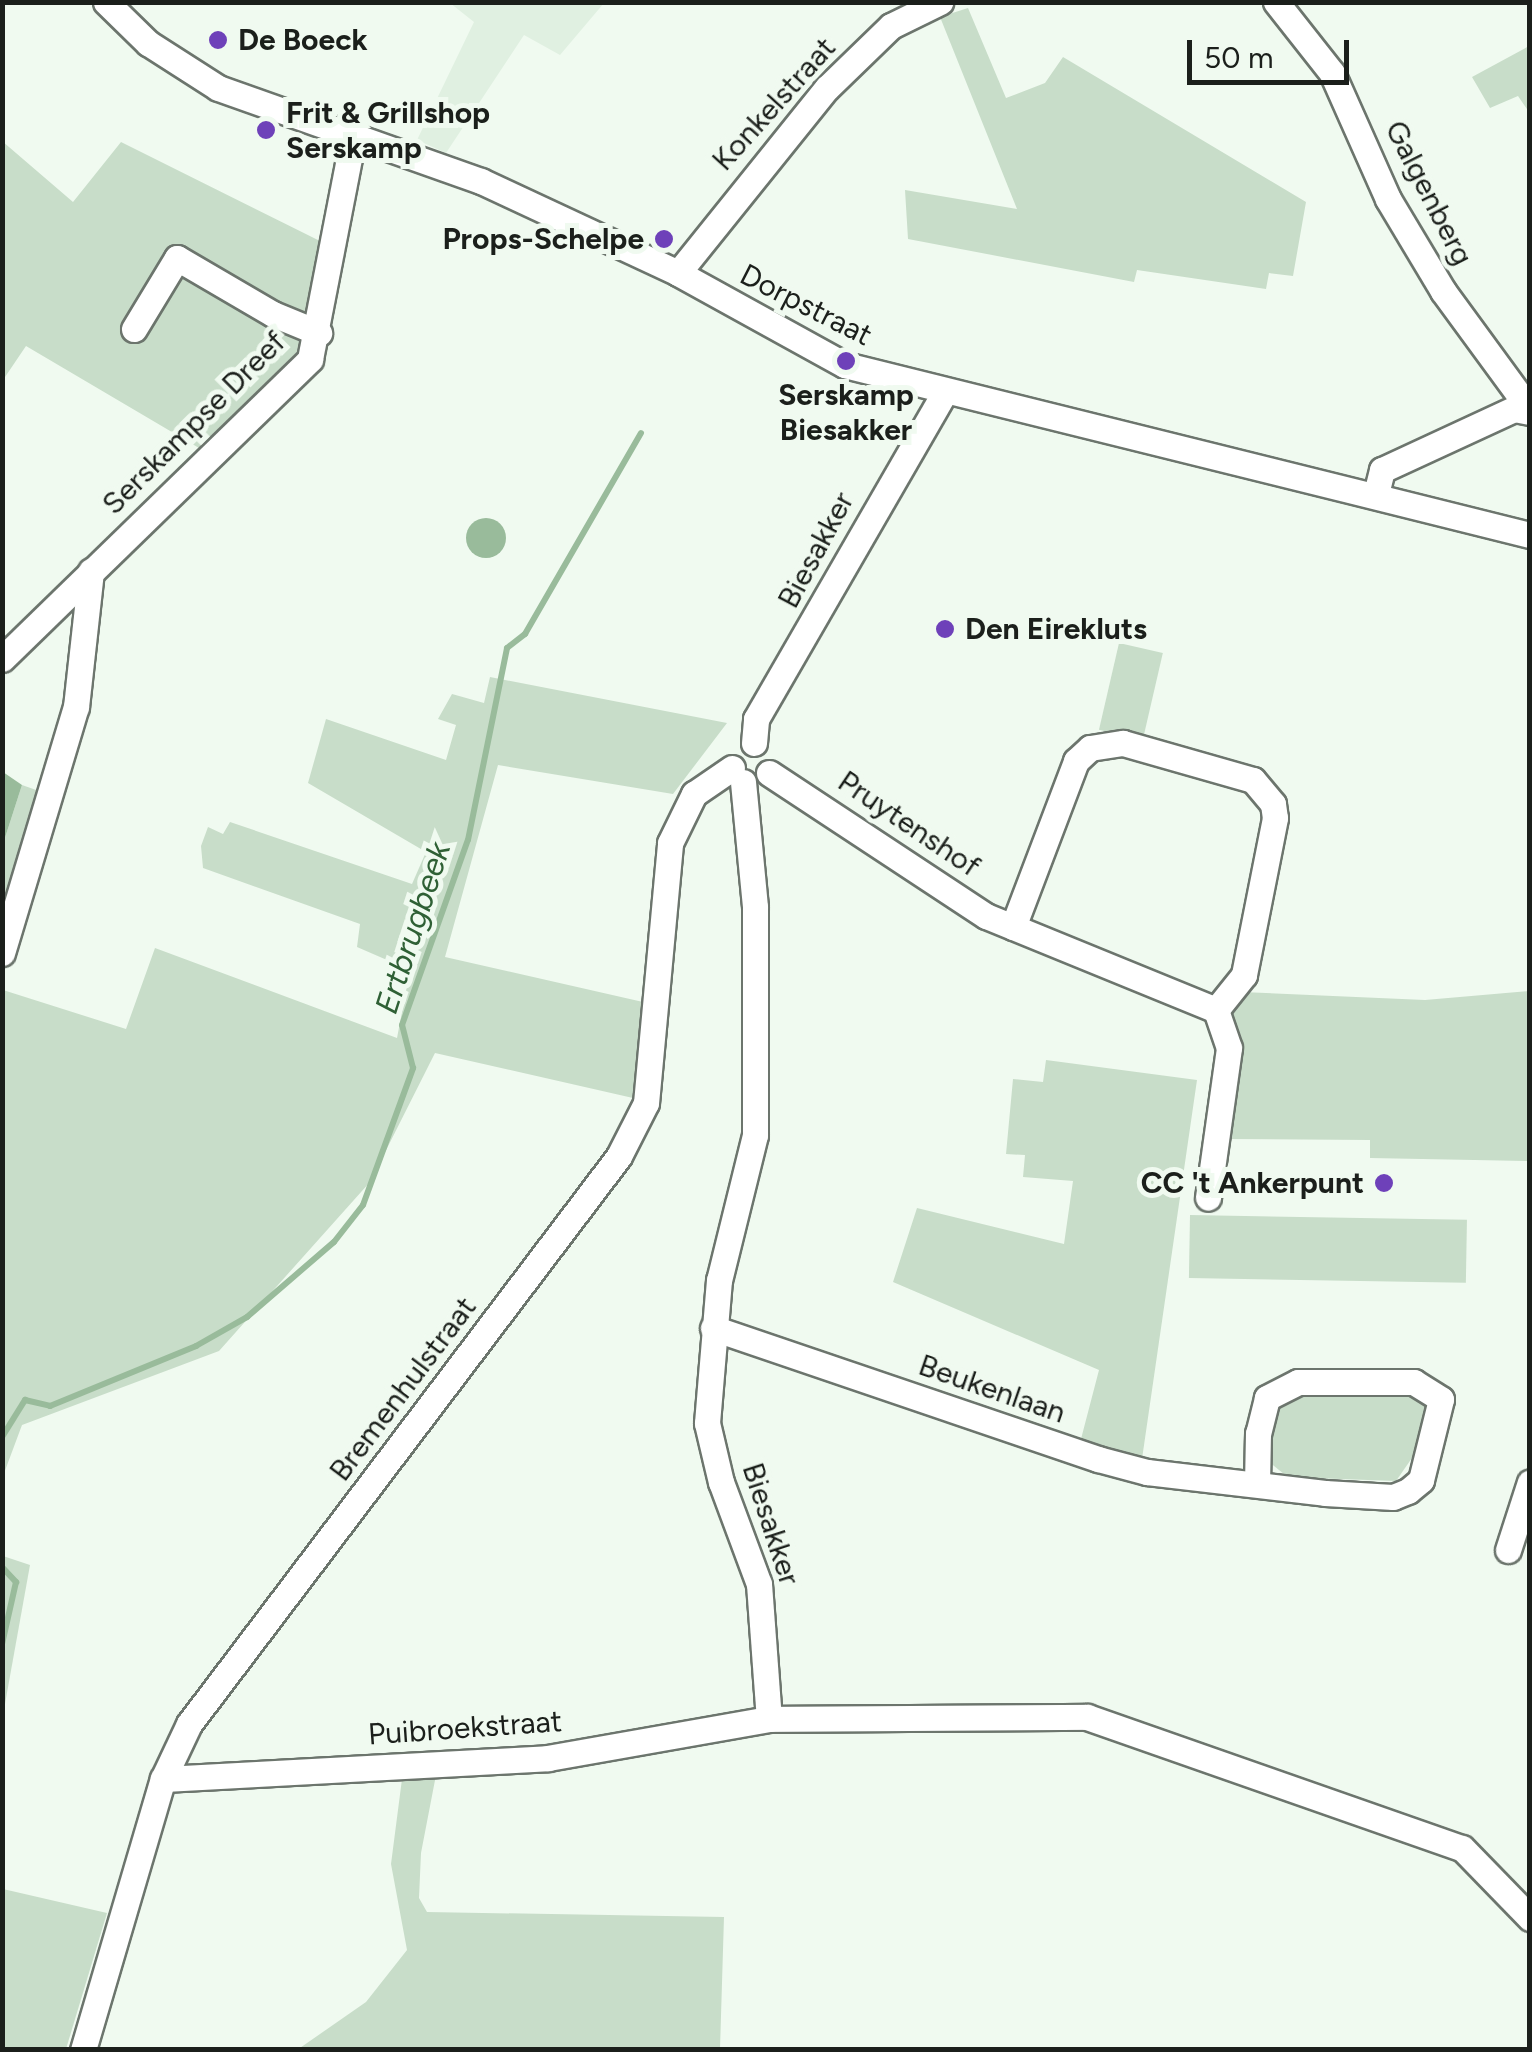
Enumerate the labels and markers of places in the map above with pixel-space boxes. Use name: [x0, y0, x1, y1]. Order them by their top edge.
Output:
place label: De Boeck: [238, 22, 368, 58]
marker: De Boeck: [207, 29, 229, 51]
place label: Frit & Grillshop Serskamp: [286, 95, 490, 166]
marker: Frit & Grillshop Serskamp: [255, 119, 277, 141]
place label: Props-Schelpe: [443, 221, 644, 257]
marker: Props-Schelpe: [653, 228, 675, 250]
marker: Serskamp Biesakker: [835, 350, 857, 372]
place label: Serskamp Biesakker: [778, 377, 914, 448]
place label: Den Eirekluts: [965, 611, 1147, 647]
marker: Den Eirekluts: [934, 618, 956, 640]
place label: CC 't Ankerpunt: [1141, 1165, 1364, 1201]
marker: CC 't Ankerpunt: [1373, 1172, 1395, 1194]

